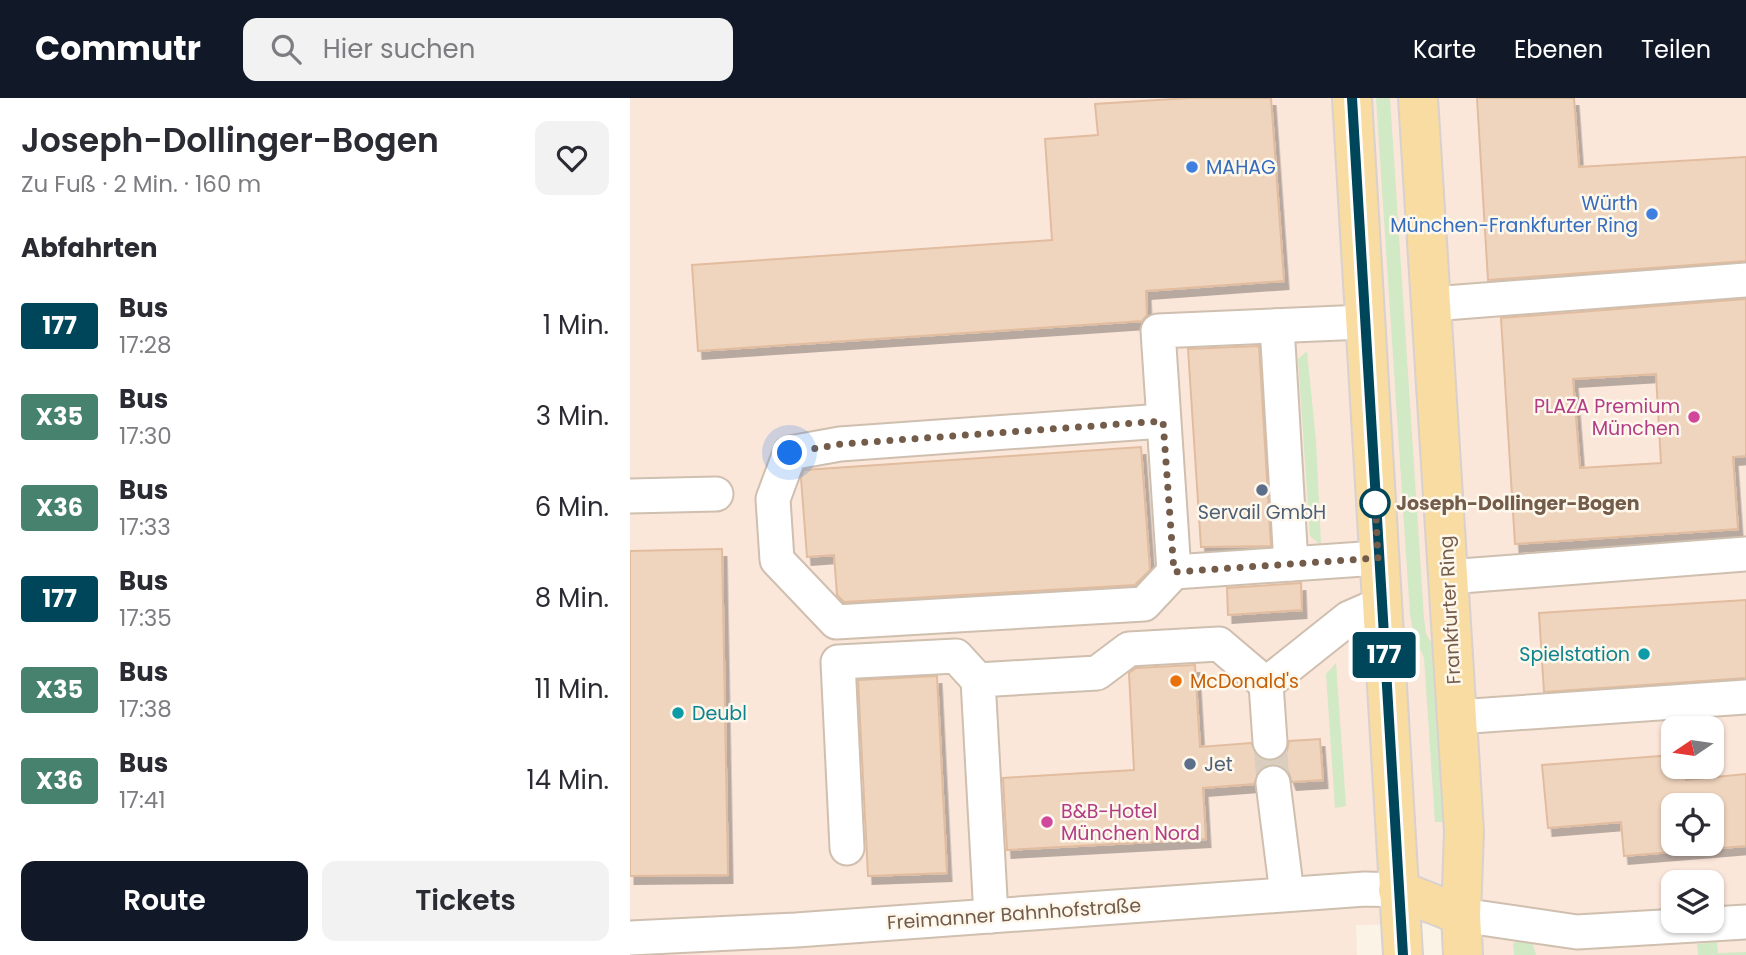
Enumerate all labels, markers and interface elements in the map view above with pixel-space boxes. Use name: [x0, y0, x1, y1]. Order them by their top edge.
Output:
search box: [243, 18, 733, 81]
text: Commutr: [35, 25, 201, 72]
icon: search: [267, 30, 305, 68]
text: Hier suchen: [323, 31, 475, 67]
text: Karte: [1413, 33, 1476, 66]
text: Ebenen: [1514, 33, 1603, 66]
text: Teilen: [1641, 33, 1711, 66]
text: Joseph-Dollinger-Bogen: [21, 117, 439, 164]
button: heart: [535, 121, 609, 195]
place label: MAHAG: [1206, 154, 1276, 181]
marker: MAHAG: [1184, 159, 1200, 175]
text: Zu Fuß · 2 Min. · 160 m: [21, 168, 261, 200]
place label: Würth München-Frankfurter Ring: [1390, 190, 1638, 239]
marker: Würth München-Frankfurter Ring: [1644, 206, 1660, 222]
text: Abfahrten: [21, 230, 158, 266]
text: Bus: [119, 290, 168, 326]
text: 1 Min.: [543, 307, 609, 343]
text: 177: [42, 309, 77, 342]
text: 17:28: [119, 329, 172, 361]
text: Bus: [119, 381, 168, 417]
place label: PLAZA Premium München: [1534, 393, 1680, 442]
text: 3 Min.: [536, 398, 609, 434]
text: X35: [36, 400, 83, 433]
marker: PLAZA Premium München: [1686, 409, 1702, 425]
text: 17:30: [119, 420, 172, 452]
your location: [772, 435, 807, 470]
text: Bus: [119, 472, 168, 508]
marker: Servail GmbH: [1254, 482, 1270, 498]
marker: Joseph-Dollinger-Bogen: [1360, 488, 1390, 518]
text: 6 Min.: [535, 489, 609, 525]
place label: Joseph-Dollinger-Bogen: [1396, 490, 1639, 517]
text: X36: [36, 491, 83, 524]
place label: Servail GmbH: [1198, 499, 1326, 526]
text: 17:33: [119, 511, 171, 543]
street label: Frankfurter Ring: [1433, 535, 1467, 685]
text: Bus: [119, 563, 168, 599]
text: 8 Min.: [535, 580, 609, 616]
text: 177: [42, 582, 77, 615]
text: 17:35: [119, 602, 172, 634]
line badge: 177: [1344, 632, 1424, 678]
text: 177: [1367, 638, 1401, 671]
place label: Spielstation: [1519, 641, 1630, 668]
marker: Spielstation: [1636, 646, 1652, 662]
text: Bus: [119, 654, 168, 690]
place label: McDonald's: [1190, 668, 1299, 695]
text: 11 Min.: [535, 671, 609, 707]
text: X35: [36, 673, 83, 706]
marker: McDonald's: [1168, 673, 1184, 689]
text: 17:38: [119, 693, 172, 725]
place label: Deubl: [692, 700, 747, 727]
marker: Deubl: [670, 705, 686, 721]
north arrow: [1661, 716, 1724, 779]
map controls: [1661, 716, 1724, 933]
text: Bus: [119, 745, 168, 781]
place label: Jet: [1204, 751, 1233, 778]
marker: Jet: [1182, 756, 1198, 772]
text: 14 Min.: [527, 762, 609, 798]
text: X36: [36, 764, 83, 797]
text: 17:41: [119, 784, 166, 816]
button: locate: [1661, 793, 1724, 856]
place label: B&B-Hotel München Nord: [1061, 798, 1200, 847]
marker: B&B-Hotel München Nord: [1039, 814, 1055, 830]
button: Route: [21, 861, 308, 941]
button: Tickets: [322, 861, 609, 941]
button: layers: [1661, 870, 1724, 933]
street label: Freimanner Bahnhofstraße: [886, 892, 1142, 936]

